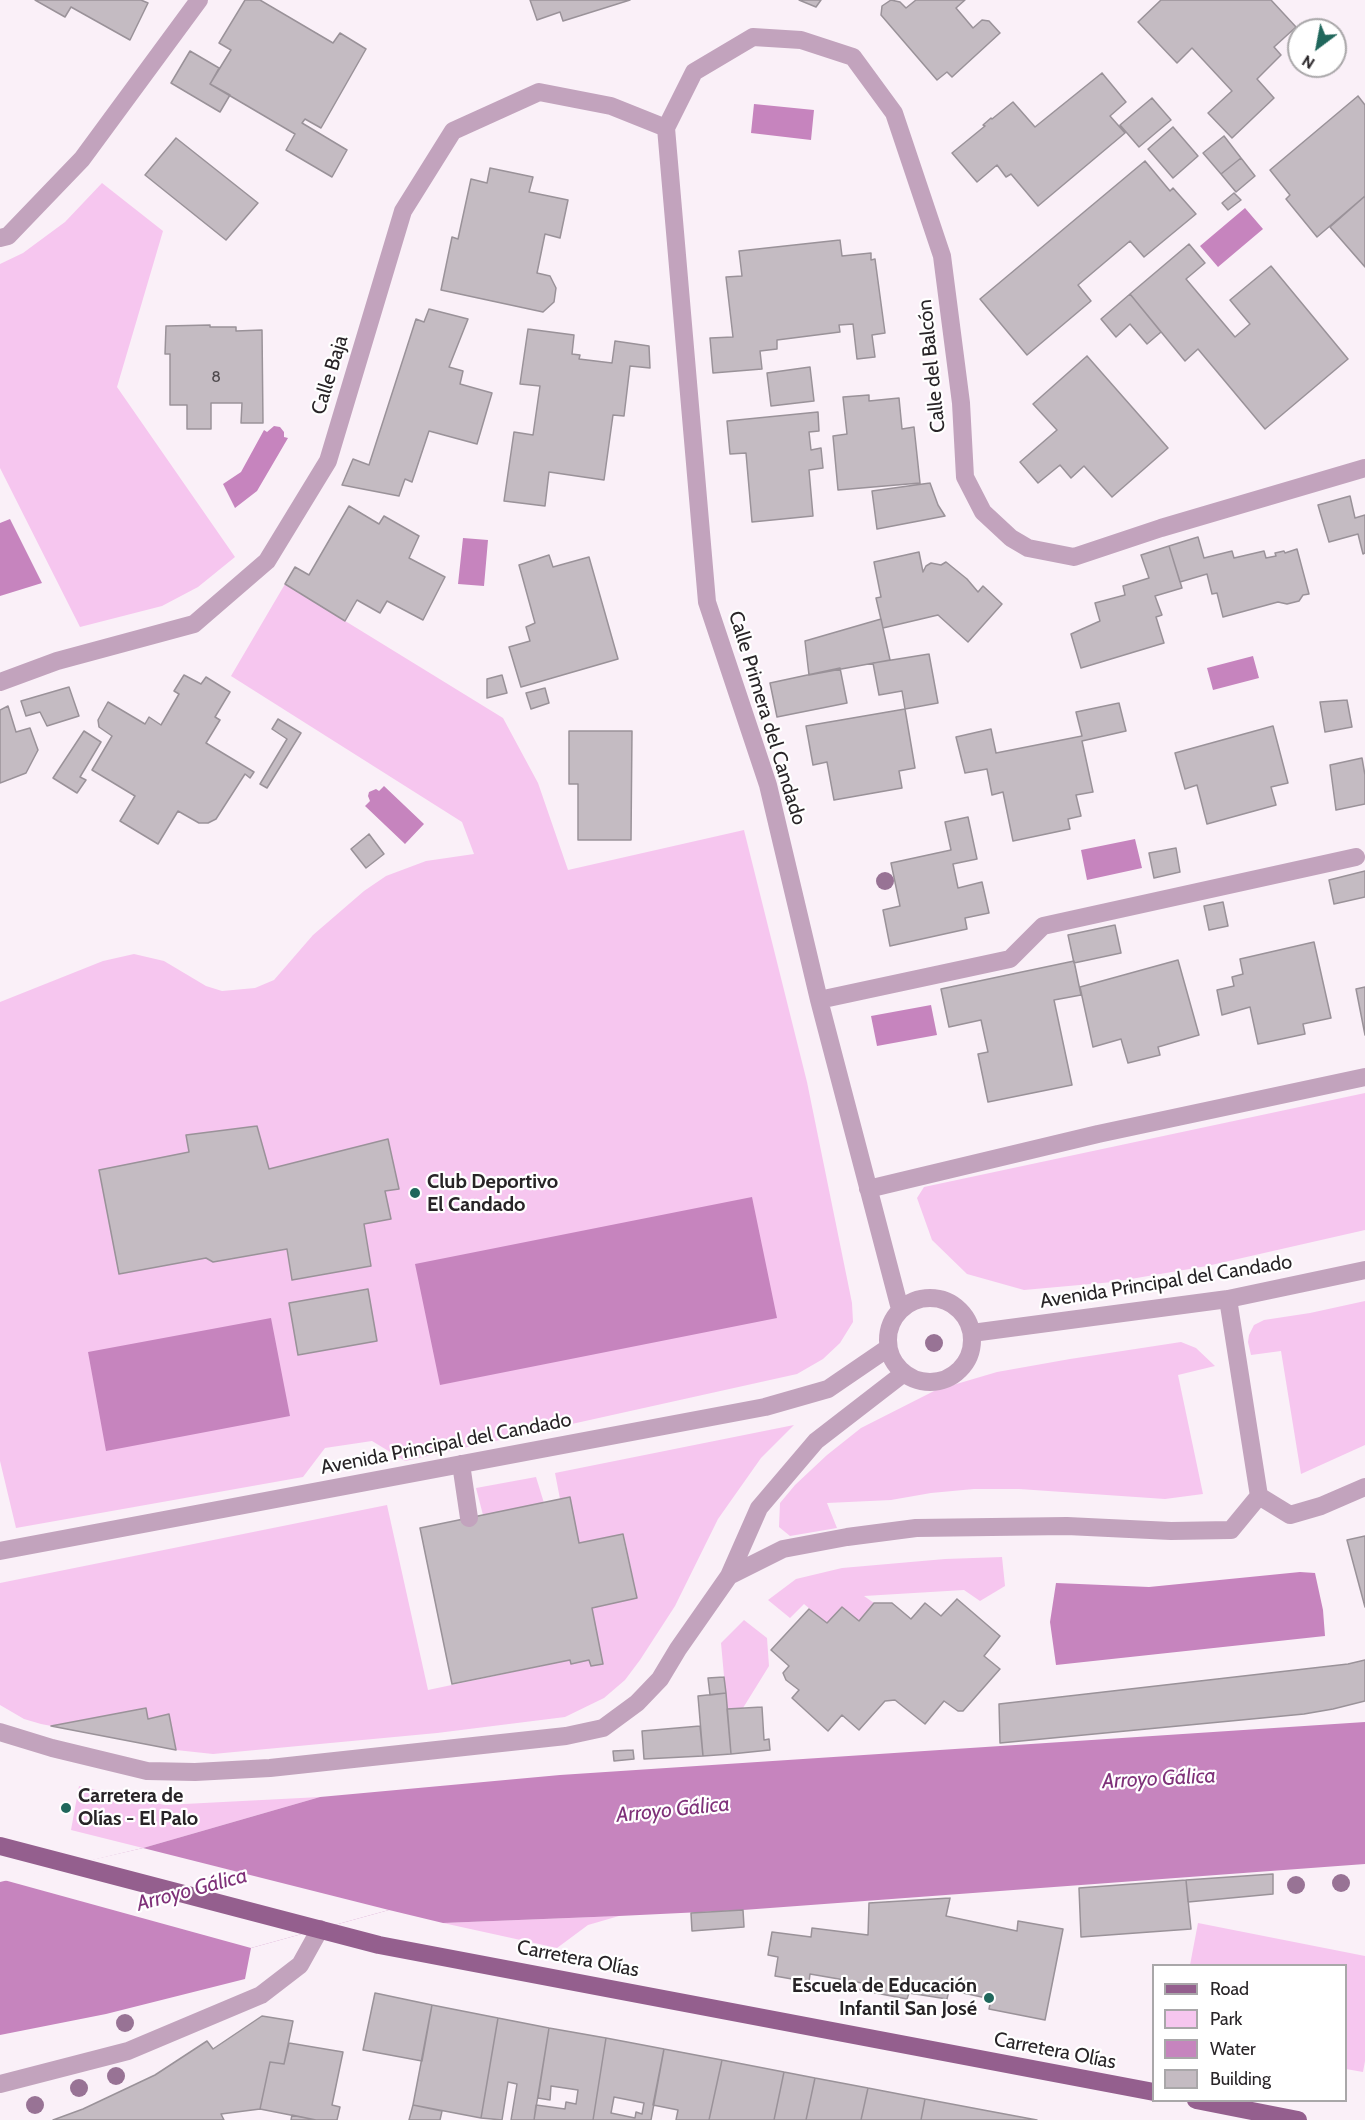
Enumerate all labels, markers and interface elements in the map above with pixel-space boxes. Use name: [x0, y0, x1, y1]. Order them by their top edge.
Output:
north arrow: [1287, 18, 1347, 78]
text: N: [1298, 51, 1318, 73]
street label: Calle del Balcón: [913, 298, 951, 434]
street label: Calle Baja: [307, 333, 353, 417]
house number: 8: [211, 367, 221, 387]
street label: Calle Primera del Candado: [723, 608, 811, 828]
place label: Club Deportivo El Candado: [427, 1170, 558, 1217]
marker: Club Deportivo El Candado: [408, 1186, 422, 1200]
street label: Avenida Principal del Candado: [1038, 1250, 1294, 1314]
street label: Avenida Principal del Candado: [319, 1408, 573, 1480]
water label: Arroyo Gálica: [1102, 1763, 1216, 1795]
place label: Carretera de Olías - El Palo: [78, 1784, 198, 1831]
water label: Arroyo Gálica: [615, 1792, 731, 1828]
marker: Carretera de Olías - El Palo: [59, 1801, 73, 1815]
water label: Arroyo Gálica: [134, 1863, 250, 1917]
street label: Carretera Olías: [515, 1935, 641, 1983]
legend: [1152, 1964, 1347, 2102]
place label: Escuela de Educación Infantil San José: [792, 1974, 977, 2021]
text: Road: [1210, 1978, 1249, 2000]
marker: Escuela de Educación Infantil San José: [982, 1991, 996, 2005]
text: Park: [1210, 2008, 1242, 2030]
street label: Carretera Olías: [992, 2027, 1118, 2075]
text: Water: [1210, 2038, 1256, 2060]
text: Building: [1210, 2068, 1271, 2090]

